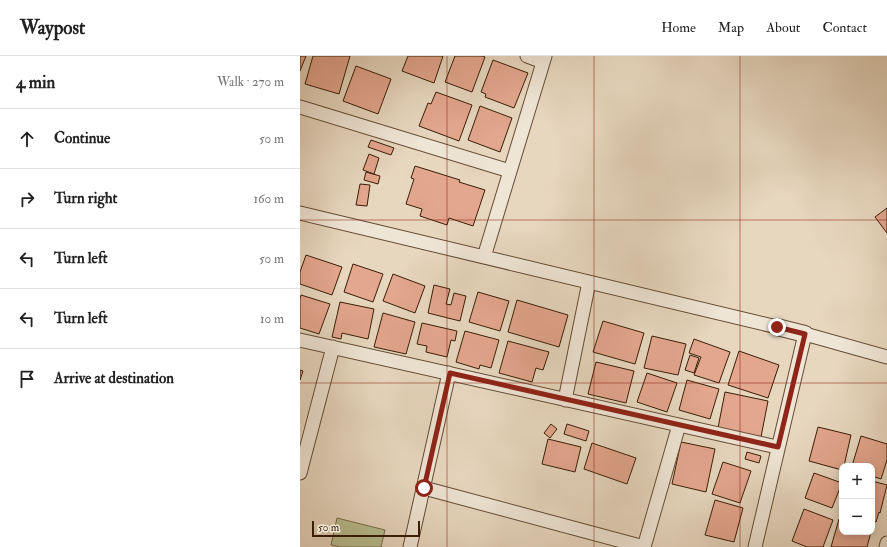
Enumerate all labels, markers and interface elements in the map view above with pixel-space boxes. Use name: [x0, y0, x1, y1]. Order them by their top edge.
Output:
text: Waypost: [20, 16, 85, 40]
text: Home: [661, 19, 696, 36]
text: Map: [718, 19, 744, 36]
text: About: [766, 19, 800, 36]
text: Contact: [822, 19, 867, 36]
text: 4 min: [16, 72, 55, 93]
text: Walk · 270 m: [217, 74, 284, 90]
icon: ahead: [16, 128, 38, 150]
text: Continue: [54, 129, 110, 148]
text: 50 m: [259, 131, 284, 147]
icon: right: [16, 188, 38, 210]
text: Turn right: [54, 189, 117, 208]
text: 160 m: [253, 191, 284, 207]
icon: left: [16, 248, 38, 270]
text: Turn left: [54, 249, 108, 268]
text: 50 m: [259, 251, 284, 267]
icon: left: [16, 308, 38, 330]
text: Turn left: [54, 309, 108, 328]
text: 10 m: [260, 311, 284, 327]
route end: [768, 318, 786, 336]
icon: arrive: [16, 368, 38, 390]
text: Arrive at destination: [54, 369, 174, 388]
map controls: [839, 463, 875, 535]
button: +: [839, 463, 875, 499]
route start: [415, 479, 433, 497]
button: −: [839, 499, 875, 535]
scale bar: [312, 519, 420, 538]
text: 50 m: [318, 521, 339, 534]

